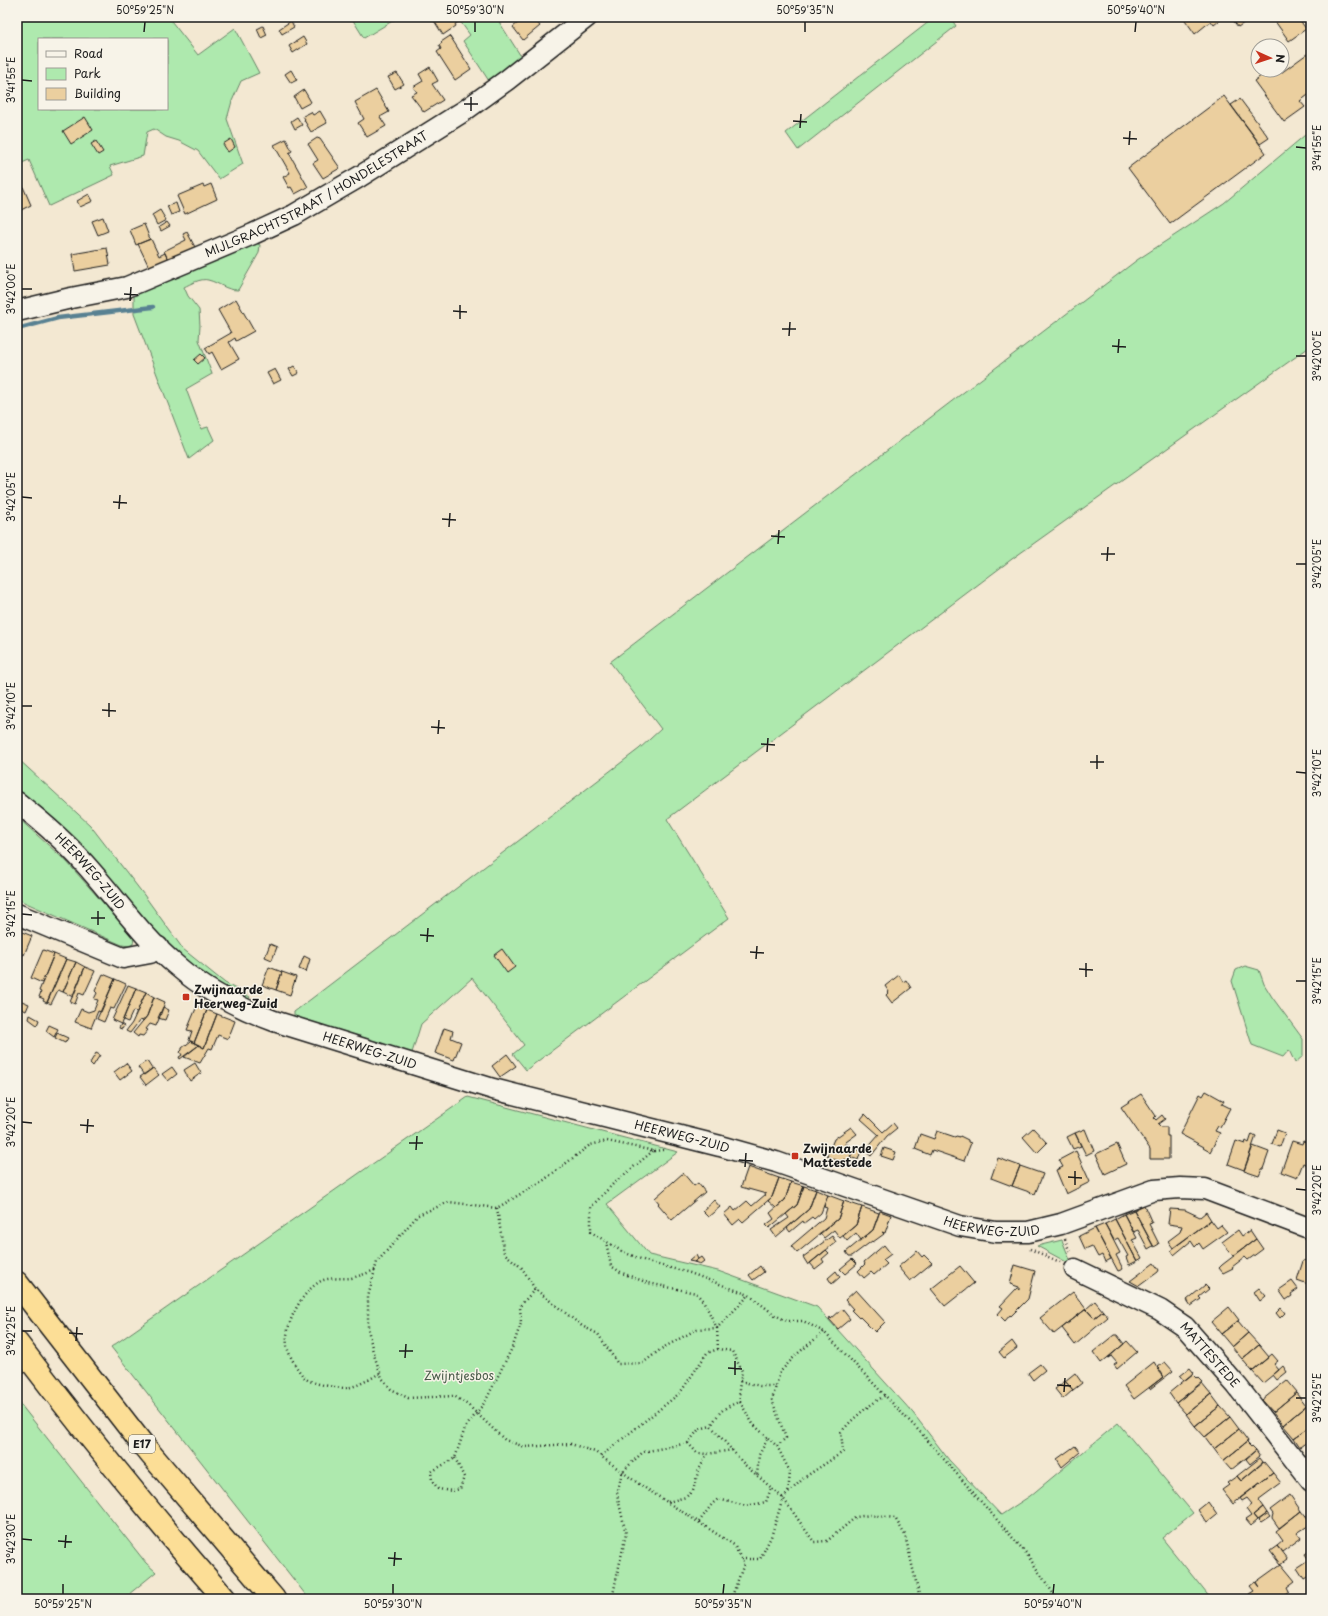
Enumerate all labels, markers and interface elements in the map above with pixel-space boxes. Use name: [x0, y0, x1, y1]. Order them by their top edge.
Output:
text: 50°59'25"N: [116, 2, 174, 17]
text: 50°59'30"N: [446, 2, 504, 17]
text: 50°59'35"N: [776, 2, 834, 17]
text: 50°59'40"N: [1107, 2, 1165, 17]
legend: [38, 38, 168, 110]
north arrow: [1250, 38, 1290, 78]
text: Road: [74, 44, 103, 62]
text: N: [1272, 54, 1289, 64]
text: 3°41'55"E: [3, 57, 18, 103]
text: Park: [74, 64, 101, 82]
text: Building: [74, 84, 121, 102]
street label: MIJLGRACHTSTRAAT / HONDELESTRAAT: [202, 125, 432, 261]
text: 3°41'55"E: [1309, 125, 1324, 171]
text: 3°42'00"E: [3, 264, 18, 314]
text: 3°42'00"E: [1309, 331, 1324, 381]
text: 3°42'05"E: [3, 472, 18, 522]
text: 3°42'05"E: [1309, 539, 1324, 589]
text: 3°42'10"E: [3, 682, 18, 730]
text: 3°42'10"E: [1309, 749, 1324, 797]
street label: HEERWEG-ZUID: [52, 828, 130, 913]
text: 3°42'15"E: [3, 890, 18, 938]
text: 3°42'15"E: [1309, 957, 1324, 1005]
place label: Zwijnaarde Heerweg-Zuid: [194, 980, 278, 1012]
marker: Zwijnaarde Heerweg-Zuid: [181, 992, 191, 1002]
street label: HEERWEG-ZUID: [321, 1027, 419, 1073]
text: 3°42'20"E: [3, 1097, 18, 1147]
street label: HEERWEG-ZUID: [633, 1115, 732, 1156]
place label: Zwijnaarde Mattestede: [803, 1139, 872, 1171]
marker: Zwijnaarde Mattestede: [790, 1151, 800, 1161]
text: 3°42'20"E: [1309, 1165, 1324, 1215]
street label: HEERWEG-ZUID: [941, 1211, 1042, 1240]
text: 3°42'25"E: [3, 1306, 18, 1356]
street label: MATTESTEDE: [1177, 1318, 1244, 1391]
park label: Zwijntjesbos: [424, 1366, 495, 1384]
text: 3°42'25"E: [1309, 1373, 1324, 1423]
road number: E17: [129, 1435, 155, 1453]
text: 3°42'30"E: [3, 1514, 18, 1564]
text: 50°59'25"N: [34, 1596, 92, 1611]
text: 50°59'30"N: [364, 1596, 422, 1611]
text: 50°59'35"N: [694, 1596, 752, 1611]
text: 50°59'40"N: [1024, 1596, 1082, 1611]

